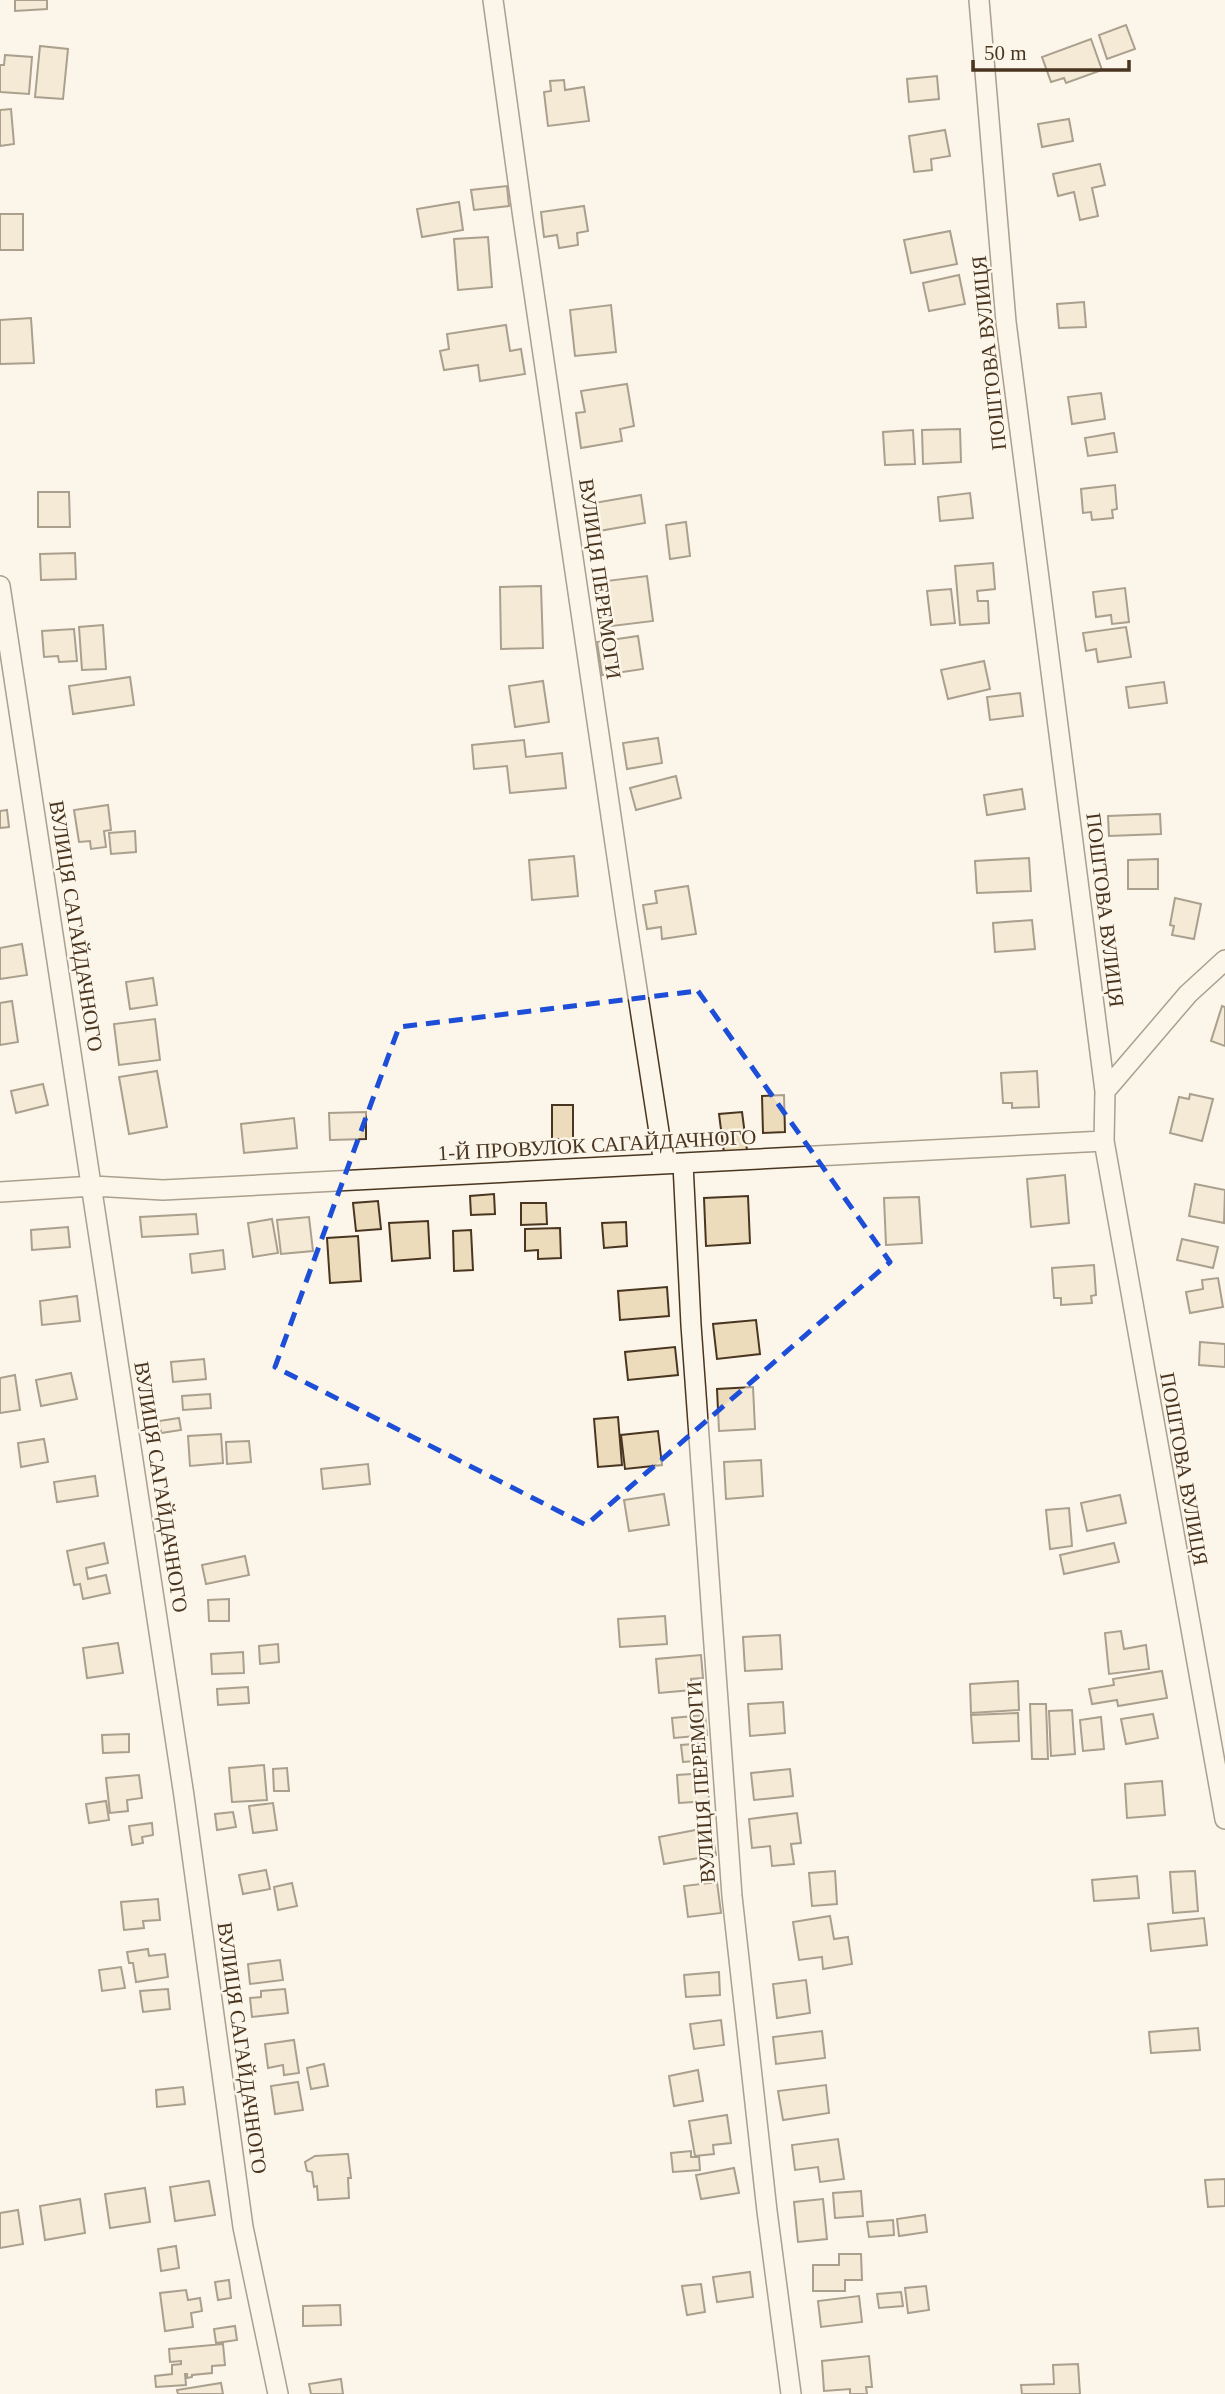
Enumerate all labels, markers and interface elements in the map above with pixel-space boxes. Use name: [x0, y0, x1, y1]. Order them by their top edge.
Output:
scale bar: [973, 28, 1129, 72]
text: 50 m: [984, 41, 1027, 65]
street label: ПОШТОВА ВУЛИЦЯ: [967, 254, 1011, 452]
street label: ВУЛИЦЯ ПЕРЕМОГИ: [574, 477, 626, 681]
street label: ВУЛИЦЯ САГАЙДАЧНОГО: [44, 799, 108, 1053]
street label: ПОШТОВА ВУЛИЦЯ: [1081, 811, 1129, 1009]
street label: 1-Й ПРОВУЛОК САГАЙДАЧНОГО: [437, 1125, 757, 1165]
street label: ВУЛИЦЯ САГАЙДАЧНОГО: [129, 1360, 193, 1614]
street label: ПОШТОВА ВУЛИЦЯ: [1155, 1371, 1213, 1567]
street label: ВУЛИЦЯ ПЕРЕМОГИ: [682, 1680, 720, 1884]
street label: ВУЛИЦЯ САГАЙДАЧНОГО: [212, 1921, 272, 2175]

